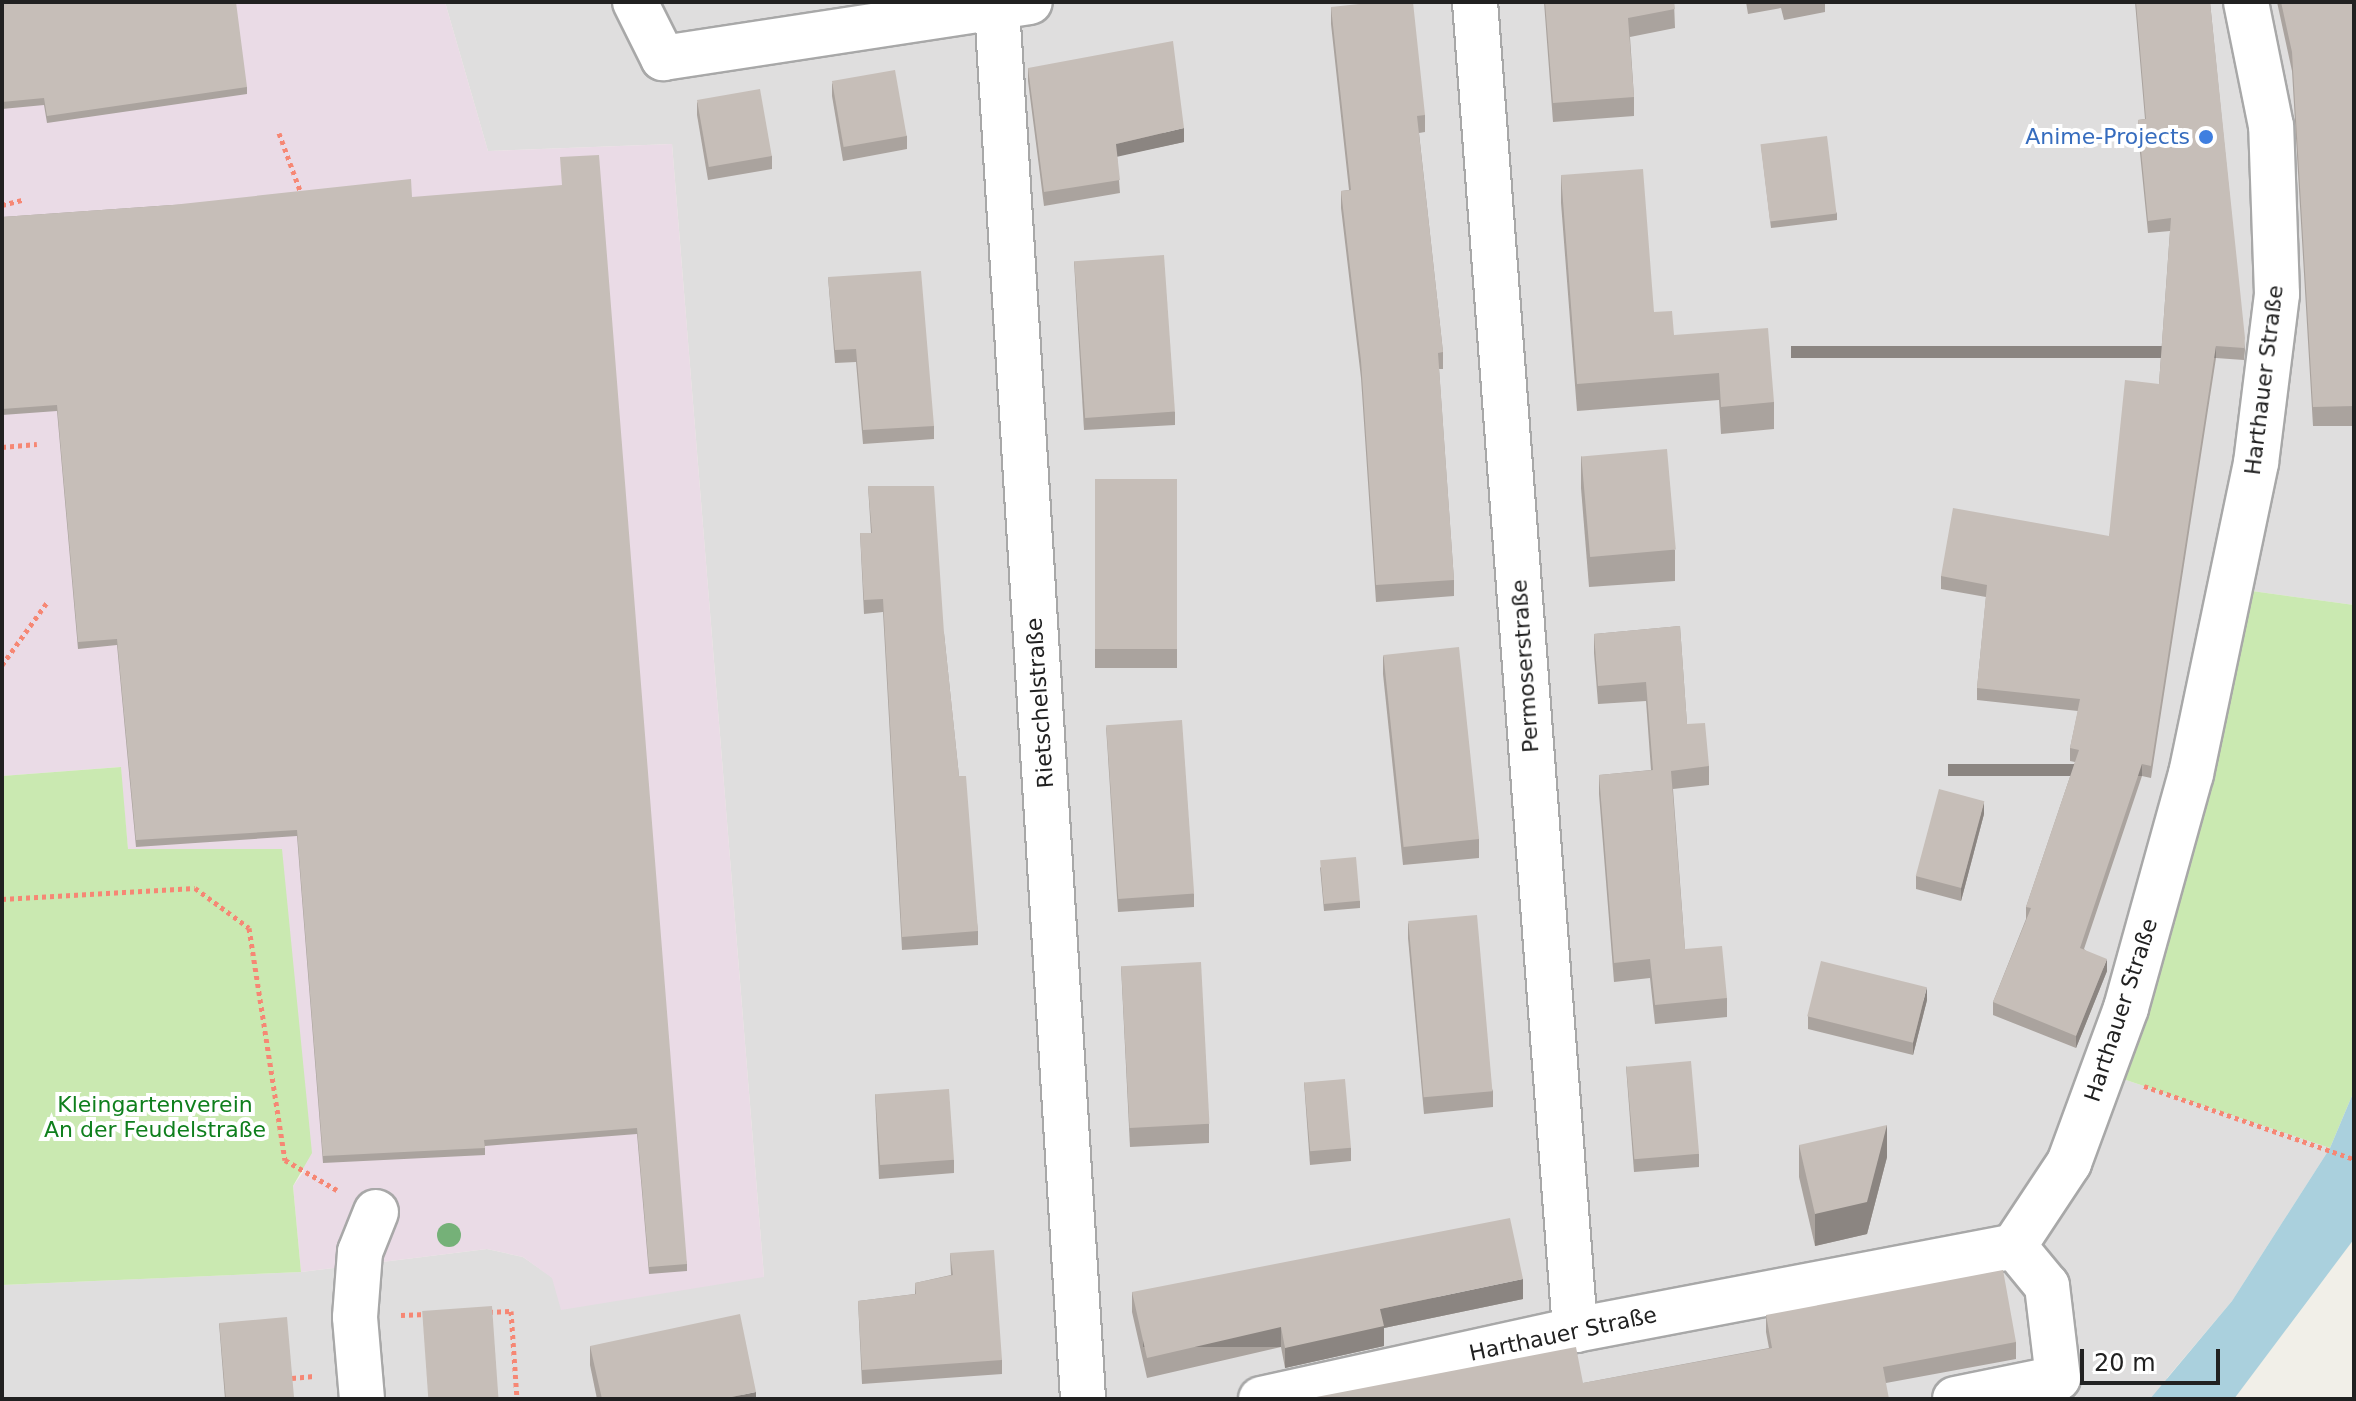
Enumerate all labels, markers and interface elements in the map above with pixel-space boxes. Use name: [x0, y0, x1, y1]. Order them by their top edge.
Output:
place label: Anime-Projects: [2025, 124, 2190, 150]
marker: Anime-Projects: [2197, 128, 2215, 146]
street label: Harthauer Straße: [2239, 284, 2289, 476]
street label: Permoserstraße: [1506, 578, 1544, 754]
street label: Rietschelstraße: [1021, 617, 1059, 789]
street label: Harthauer Straße: [2079, 915, 2163, 1105]
park label: Kleingartenverein An der Feudelstraße: [44, 1091, 266, 1142]
street label: Harthauer Straße: [1467, 1301, 1659, 1367]
scale bar: [2084, 1333, 2224, 1383]
text: 20 m: [2094, 1349, 2156, 1377]

